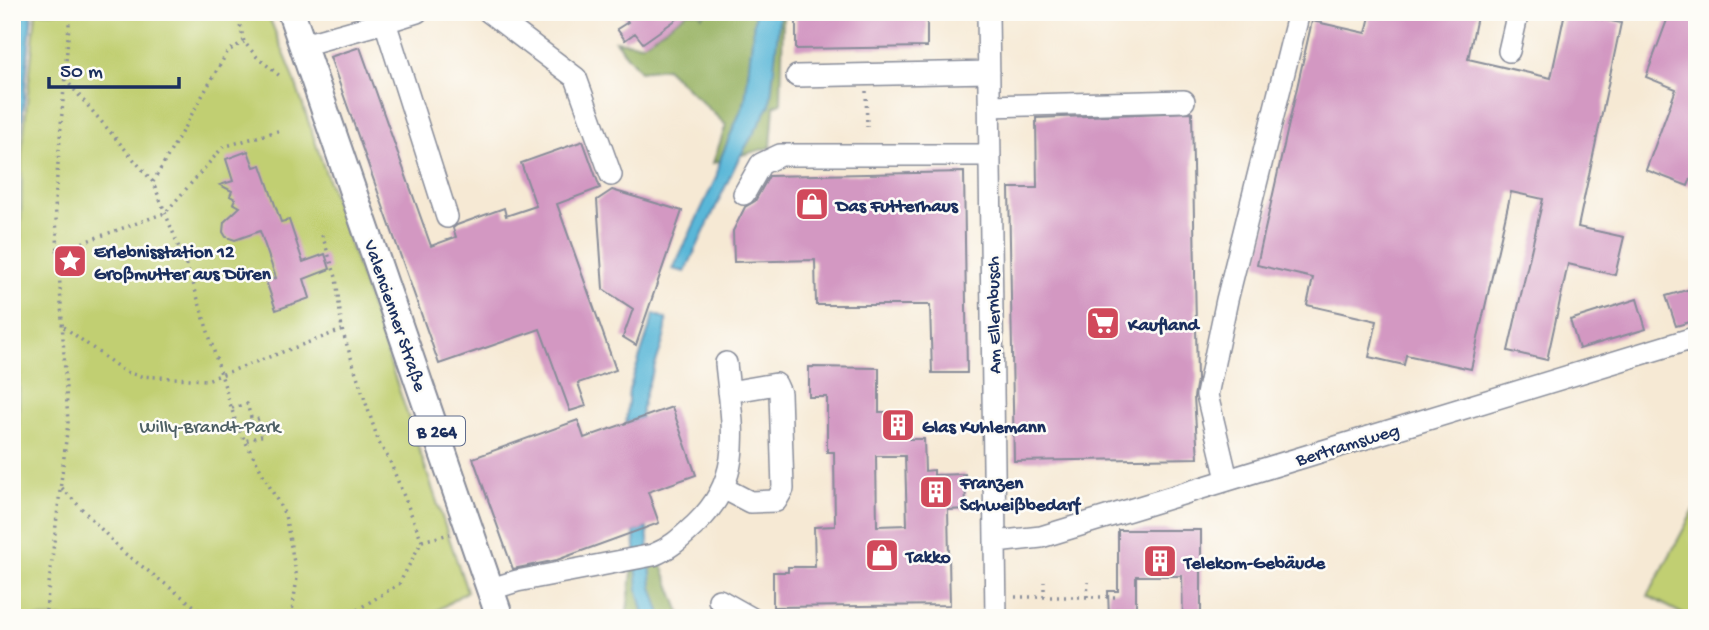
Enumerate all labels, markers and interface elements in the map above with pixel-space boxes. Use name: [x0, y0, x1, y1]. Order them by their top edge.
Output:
scale bar: [49, 46, 178, 90]
text: 50 m: [60, 61, 103, 86]
shop icon: Das Futterhaus: [793, 185, 831, 223]
place label: Das Futterhaus: [834, 196, 959, 219]
street label: Valencienner Straße: [357, 236, 430, 395]
place icon: Erlebnisstation 12 Großmutter aus Düren: [51, 242, 89, 280]
place label: Erlebnisstation 12 Großmutter aus Düren: [94, 242, 272, 287]
street label: Am Ellernbusch: [983, 256, 1008, 374]
supermarket icon: Kaufland: [1084, 304, 1122, 342]
place label: Kaufland: [1127, 315, 1200, 338]
building icon: Glas Kuhlemann: [879, 406, 917, 444]
road number: B 264: [409, 416, 465, 446]
park label: Willy-Brandt-Park: [139, 417, 282, 440]
place label: Glas Kuhlemann: [922, 417, 1047, 440]
street label: Bertramsweg: [1292, 420, 1403, 473]
building icon: Franzen Schweißbedarf: [917, 473, 955, 511]
place label: Franzen Schweißbedarf: [959, 473, 1082, 518]
shop icon: Takko: [863, 536, 901, 574]
building icon: Telekom-Gebäude: [1141, 542, 1179, 580]
place label: Takko: [904, 547, 951, 570]
place label: Telekom-Gebäude: [1182, 553, 1326, 576]

